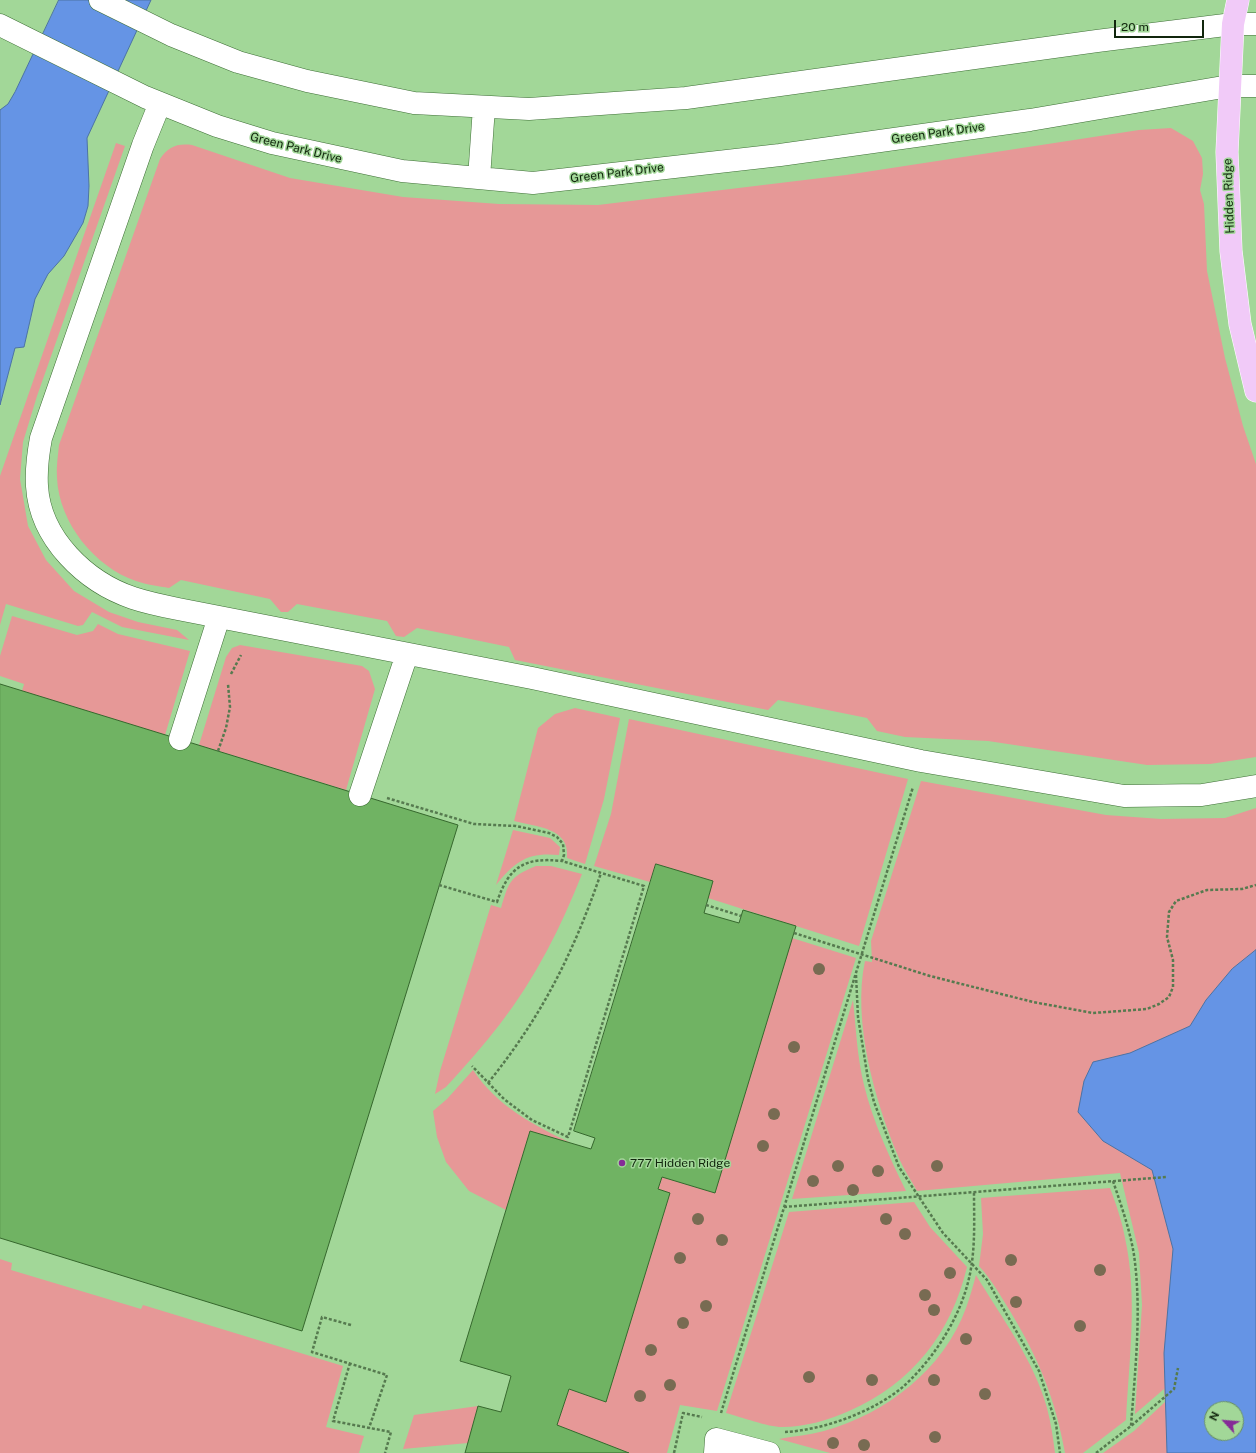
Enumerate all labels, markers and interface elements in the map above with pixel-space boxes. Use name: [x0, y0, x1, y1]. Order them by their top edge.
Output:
scale bar: [1116, 12, 1206, 38]
text: 20 m: [1121, 20, 1149, 34]
street label: Green Park Drive: [890, 119, 986, 147]
street label: Green Park Drive: [249, 130, 343, 166]
street label: Hidden Ridge: [1220, 158, 1238, 234]
street label: Green Park Drive: [569, 160, 665, 186]
place label: 777 Hidden Ridge: [630, 1156, 730, 1170]
marker: 777 Hidden Ridge: [617, 1158, 627, 1168]
north arrow: [1204, 1401, 1244, 1441]
text: N: [1207, 1410, 1221, 1423]

